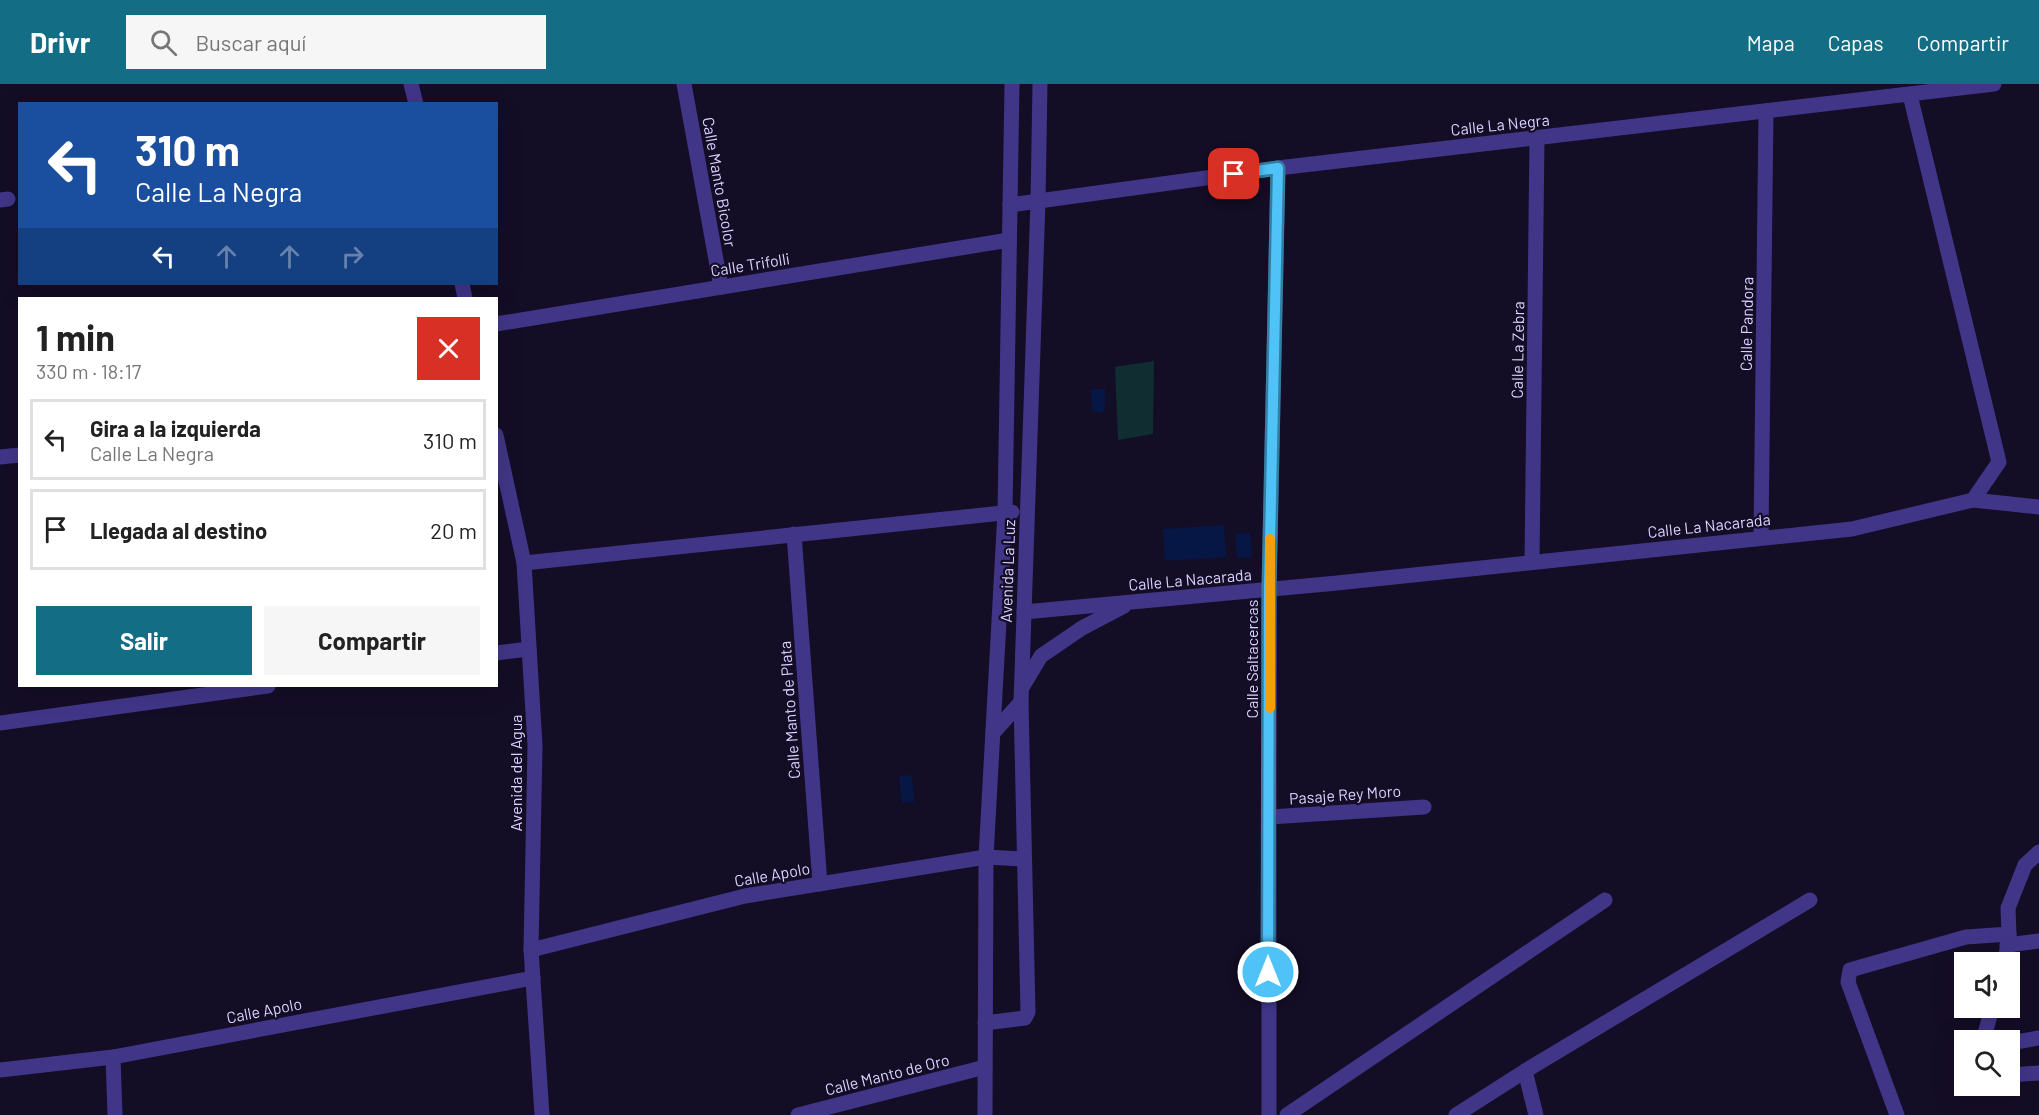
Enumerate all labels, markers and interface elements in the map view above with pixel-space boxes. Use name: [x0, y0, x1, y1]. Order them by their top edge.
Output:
search box: [126, 15, 546, 69]
text: Drivr: [30, 25, 90, 59]
icon: search: [147, 26, 180, 59]
text: Buscar aquí: [195, 29, 306, 55]
text: Mapa: [1747, 30, 1795, 55]
text: Capas: [1828, 30, 1884, 55]
text: Compartir: [1917, 30, 2009, 55]
street label: Calle La Negra: [1450, 109, 1550, 139]
street label: Calle Manto Bicolor: [699, 115, 741, 249]
text: 310 m: [135, 124, 240, 174]
icon: left: [36, 126, 114, 204]
pin: [1208, 148, 1259, 199]
icon: arrive: [1217, 157, 1250, 190]
text: Calle La Negra: [135, 175, 302, 207]
icon: left: [147, 240, 180, 273]
icon: ahead: [210, 240, 243, 273]
icon: ahead: [273, 240, 306, 273]
icon: right: [336, 240, 369, 273]
street label: Calle Trifolli: [709, 248, 791, 280]
street label: Calle Pandora: [1736, 277, 1756, 371]
street label: Calle La Zebra: [1507, 301, 1527, 399]
text: 1 min: [36, 315, 115, 358]
button: close: [417, 317, 480, 380]
text: 330 m · 18:17: [36, 359, 141, 383]
text: Gira a la izquierda: [90, 415, 261, 441]
icon: left: [39, 423, 72, 456]
text: 310 m: [423, 427, 477, 453]
text: Calle La Negra: [90, 441, 214, 465]
street label: Calle La Nacarada: [1646, 509, 1772, 541]
icon: arrive: [39, 513, 72, 546]
text: Llegada al destino: [90, 517, 267, 543]
text: 20 m: [430, 517, 477, 543]
street label: Avenida La Luz: [996, 519, 1018, 623]
street label: Calle La Nacarada: [1128, 564, 1252, 594]
street label: Calle Saltacercas: [1242, 600, 1261, 718]
button: Salir: [36, 606, 252, 675]
button: Compartir: [264, 606, 480, 675]
street label: Calle Manto de Plata: [775, 640, 803, 780]
street label: Avenida del Agua: [506, 715, 525, 831]
street label: Pasaje Rey Moro: [1288, 781, 1402, 807]
street label: Calle Apolo: [733, 858, 811, 890]
position arrow: [1236, 940, 1300, 1004]
map controls: [1954, 952, 2020, 1096]
button: sound: [1954, 952, 2020, 1018]
street label: Calle Apolo: [225, 993, 303, 1027]
button: search: [1954, 1030, 2020, 1096]
street label: Calle Manto de Oro: [823, 1049, 951, 1099]

